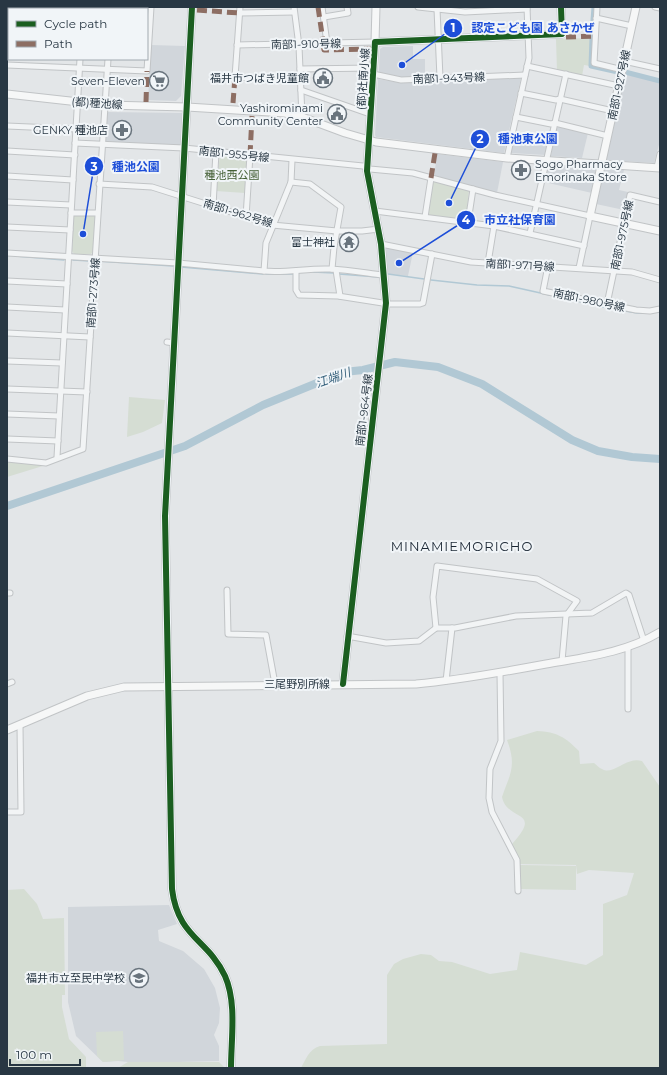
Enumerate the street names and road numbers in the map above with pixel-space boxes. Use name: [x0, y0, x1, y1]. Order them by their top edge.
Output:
street label: 南部1-910号線: [271, 36, 341, 52]
street label: (都)社南小線: [354, 47, 372, 111]
street label: 南部1-927号線: [605, 49, 633, 121]
street label: 南部1-943号線: [413, 70, 485, 86]
street label: (都)種池線: [71, 94, 123, 112]
street label: 南部1-955号線: [198, 143, 270, 165]
street label: 南部1-962号線: [202, 196, 274, 230]
street label: 南部1-975号線: [608, 199, 636, 271]
street label: 南部1-971号線: [485, 256, 555, 274]
street label: 南部1-273号線: [84, 257, 102, 329]
street label: 南部1-980号線: [552, 286, 626, 314]
street label: 南部1-964号線: [353, 373, 375, 447]
street label: 三尾野別所線: [264, 677, 330, 691]

